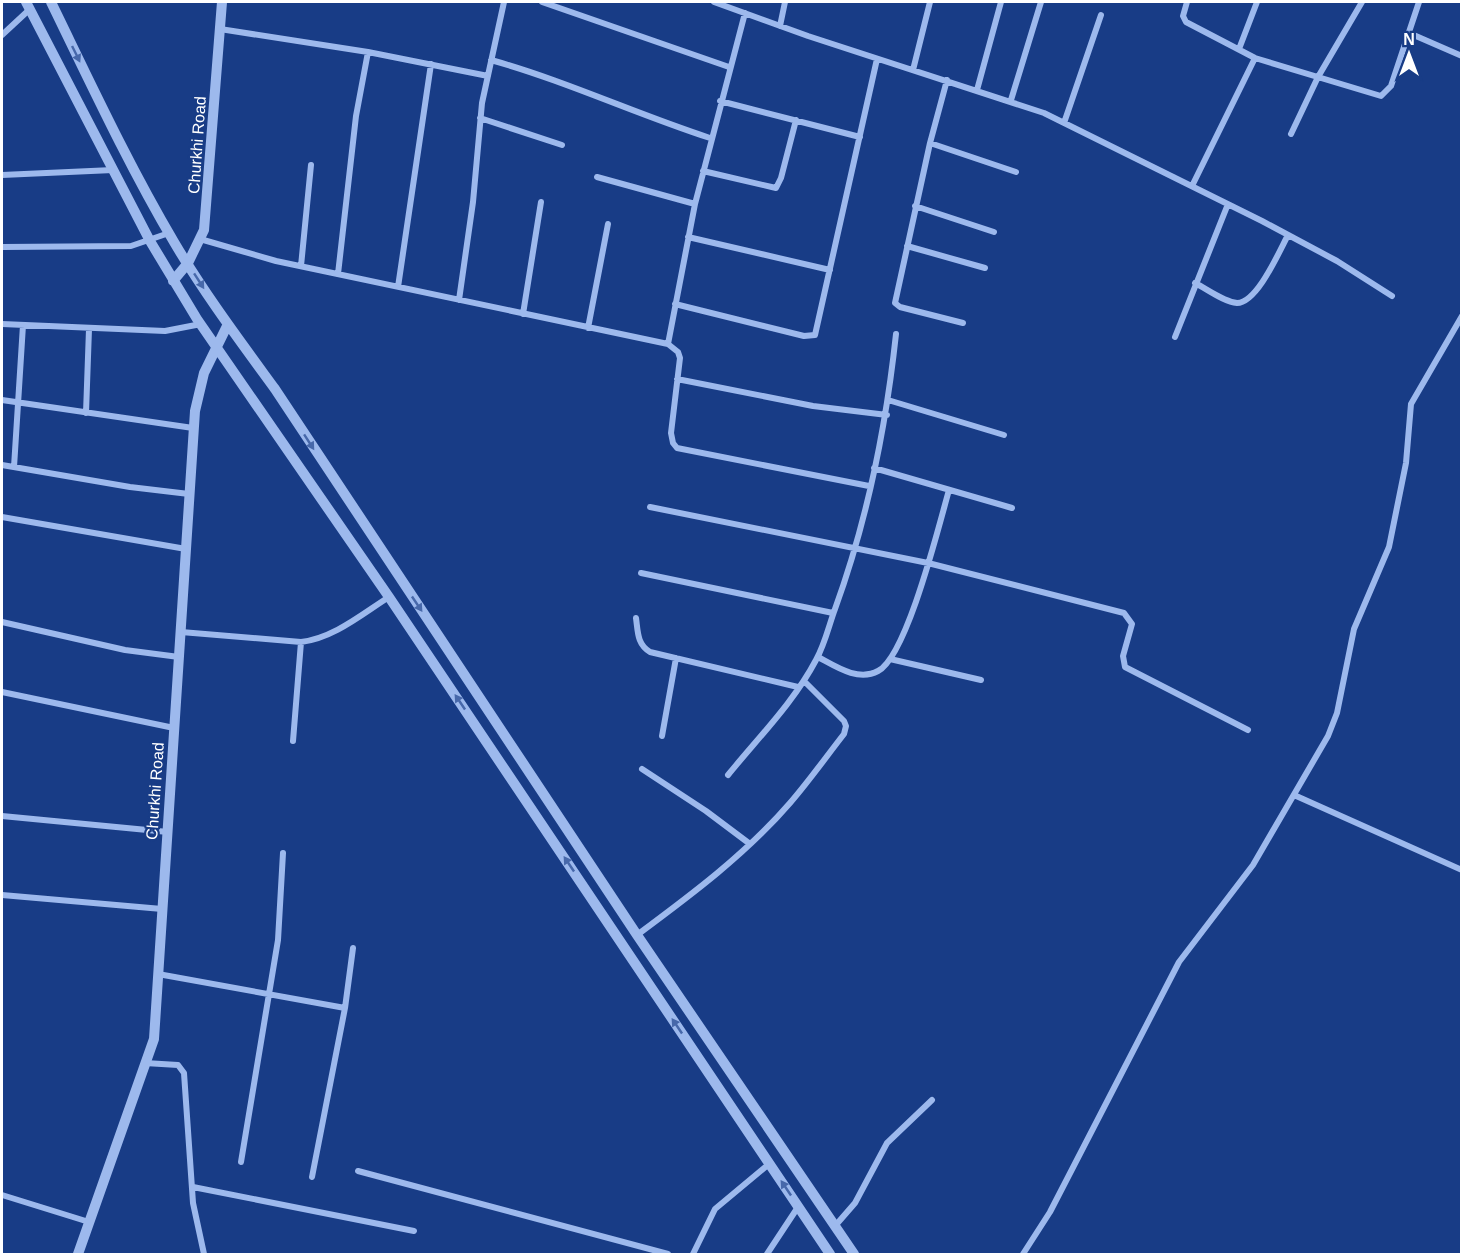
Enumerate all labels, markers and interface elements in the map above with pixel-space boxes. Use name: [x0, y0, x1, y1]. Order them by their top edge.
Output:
north arrow: [1379, 24, 1439, 84]
text: N: [1403, 31, 1415, 48]
one-way arrow: [71, 45, 81, 63]
street label: Churkhi Road: [185, 96, 209, 194]
one-way arrow: [194, 272, 205, 289]
one-way arrow: [304, 433, 315, 450]
one-way arrow: [411, 596, 422, 613]
one-way arrow: [454, 695, 466, 711]
street label: Churkhi Road: [143, 742, 167, 840]
one-way arrow: [564, 856, 575, 872]
one-way arrow: [672, 1018, 683, 1034]
one-way arrow: [780, 1181, 792, 1197]

